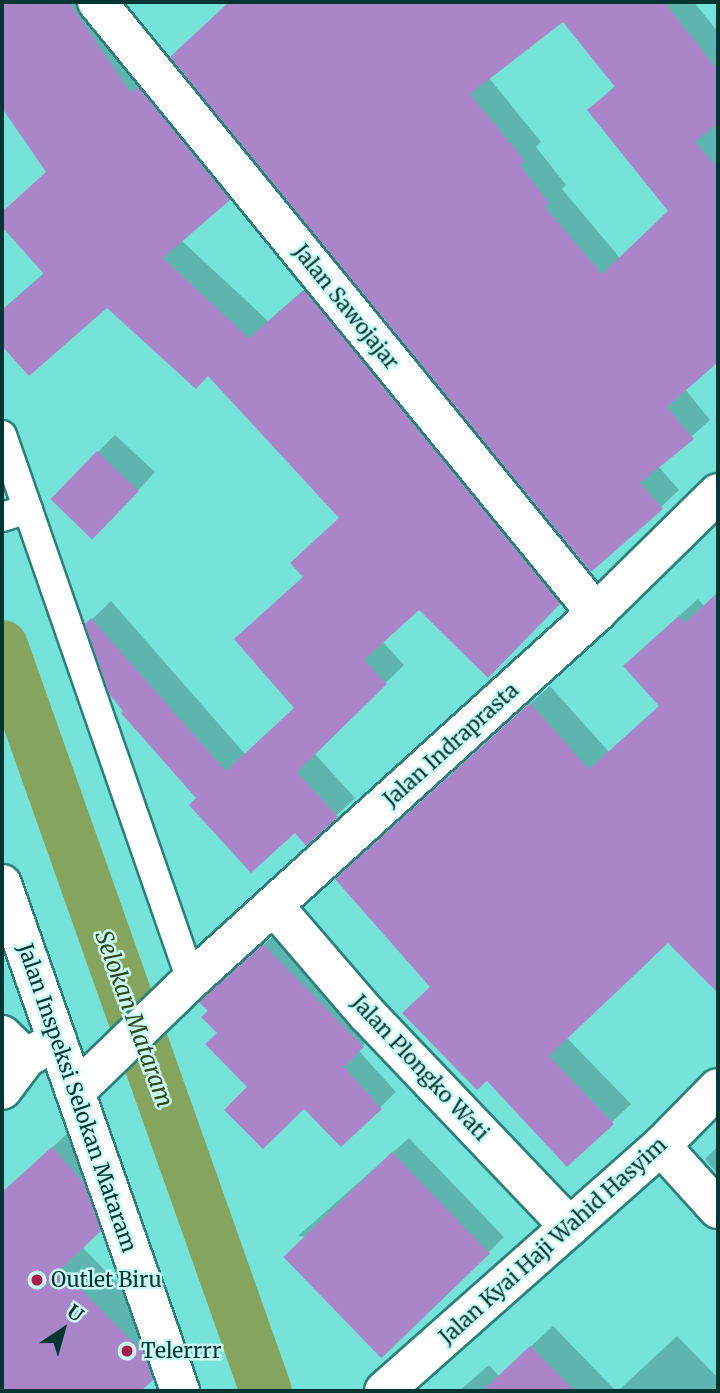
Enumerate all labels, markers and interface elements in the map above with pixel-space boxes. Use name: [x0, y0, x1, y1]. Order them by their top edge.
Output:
street label: Jalan Sawojajar: [288, 239, 404, 375]
street label: Jalan Indraprasta: [378, 678, 524, 812]
water label: Selokan Mataram: [89, 927, 179, 1111]
street label: Jalan Inspeksi Selokan Mataram: [12, 940, 142, 1256]
street label: Jalan Plongko Wati: [346, 990, 494, 1146]
street label: Jalan Kyai Haji Wahid Hasyim: [434, 1132, 672, 1350]
place label: Outlet Biru: [51, 1267, 162, 1293]
marker: Outlet Biru: [29, 1272, 45, 1288]
north arrow: [28, 1295, 98, 1365]
text: U: [63, 1299, 88, 1327]
place label: Telerrrr: [141, 1338, 221, 1364]
marker: Telerrrr: [119, 1343, 135, 1359]

